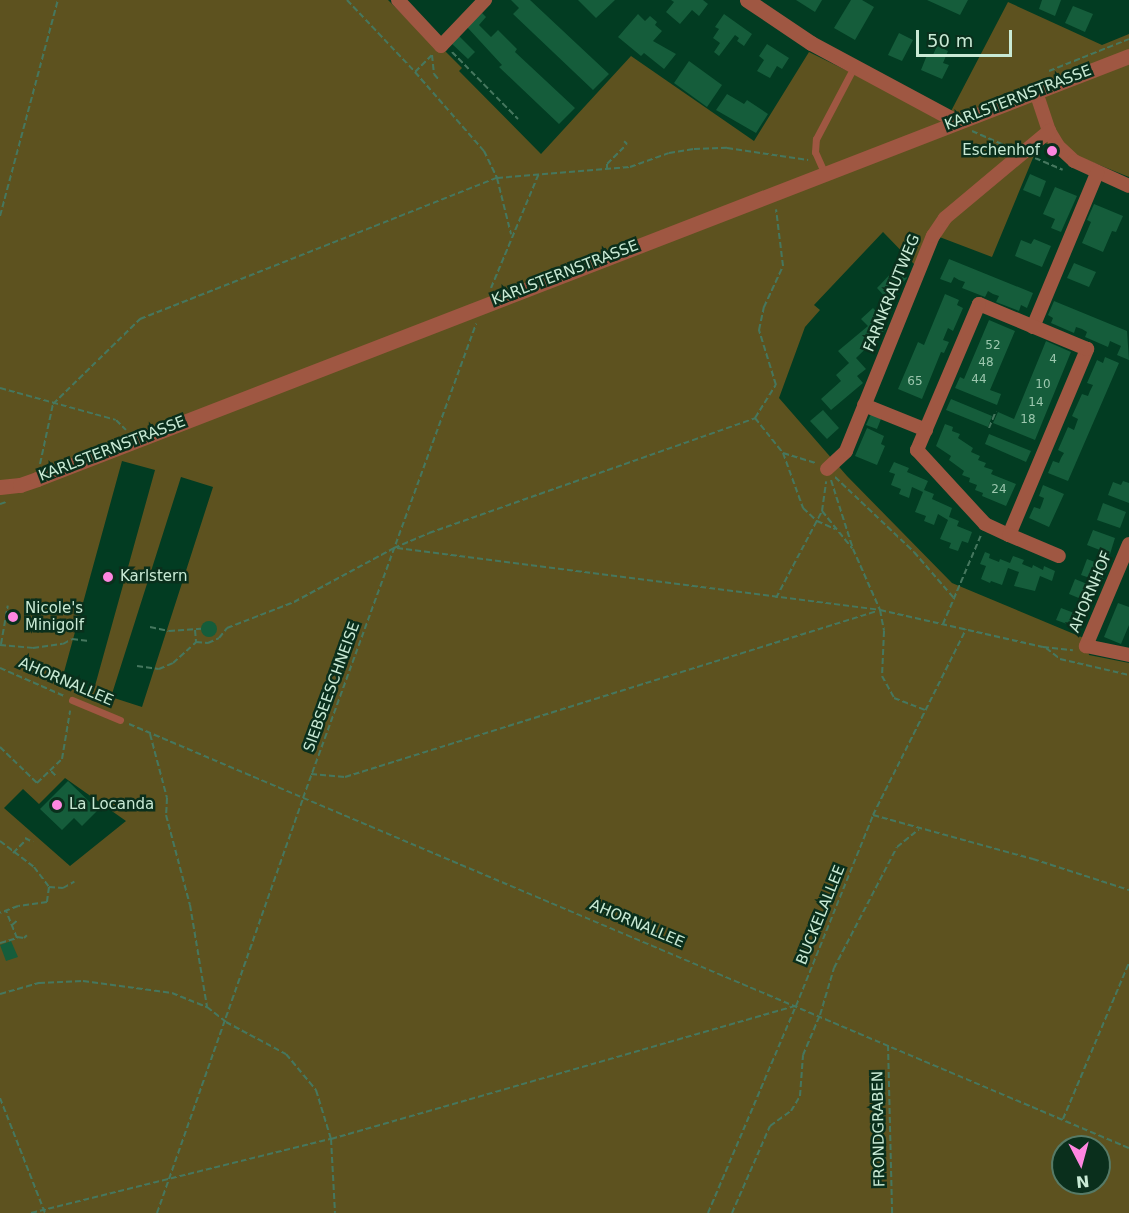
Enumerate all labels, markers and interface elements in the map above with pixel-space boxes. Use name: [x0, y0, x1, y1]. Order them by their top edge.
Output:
scale bar: [919, 18, 1015, 56]
text: 50 m: [927, 30, 973, 51]
street label: KARLSTERNSTRASSE: [942, 62, 1094, 134]
place label: Eschenhof: [962, 142, 1040, 160]
marker: Eschenhof: [1045, 144, 1059, 158]
street label: FARNKRAUTWEG: [860, 232, 924, 354]
street label: KARLSTERNSTRASSE: [489, 237, 641, 309]
house number: 52: [985, 339, 1001, 353]
house number: 4: [1049, 353, 1057, 367]
house number: 48: [978, 356, 994, 370]
house number: 44: [971, 373, 987, 387]
house number: 65: [907, 375, 923, 389]
house number: 10: [1035, 378, 1051, 392]
house number: 14: [1028, 396, 1044, 410]
street label: KARLSTERNSTRASSE: [36, 413, 188, 485]
house number: 18: [1020, 413, 1036, 427]
house number: 24: [991, 483, 1007, 497]
street label: AHORNHOF: [1066, 549, 1116, 635]
place label: Karlstern: [120, 568, 187, 586]
marker: Karlstern: [101, 570, 115, 584]
place label: Nicole's Minigolf: [25, 599, 84, 634]
marker: Nicole's Minigolf: [6, 610, 20, 624]
street label: SIEBSEESCHNEISE: [300, 619, 364, 755]
street label: AHORNALLEE: [16, 654, 116, 710]
place label: La Locanda: [69, 796, 154, 814]
marker: La Locanda: [50, 798, 64, 812]
street label: BUCKELALLEE: [793, 863, 849, 967]
street label: AHORNALLEE: [587, 896, 687, 952]
street label: FRONDGRABEN: [869, 1071, 889, 1187]
north arrow: [1051, 1135, 1111, 1195]
text: N: [1075, 1171, 1090, 1192]

